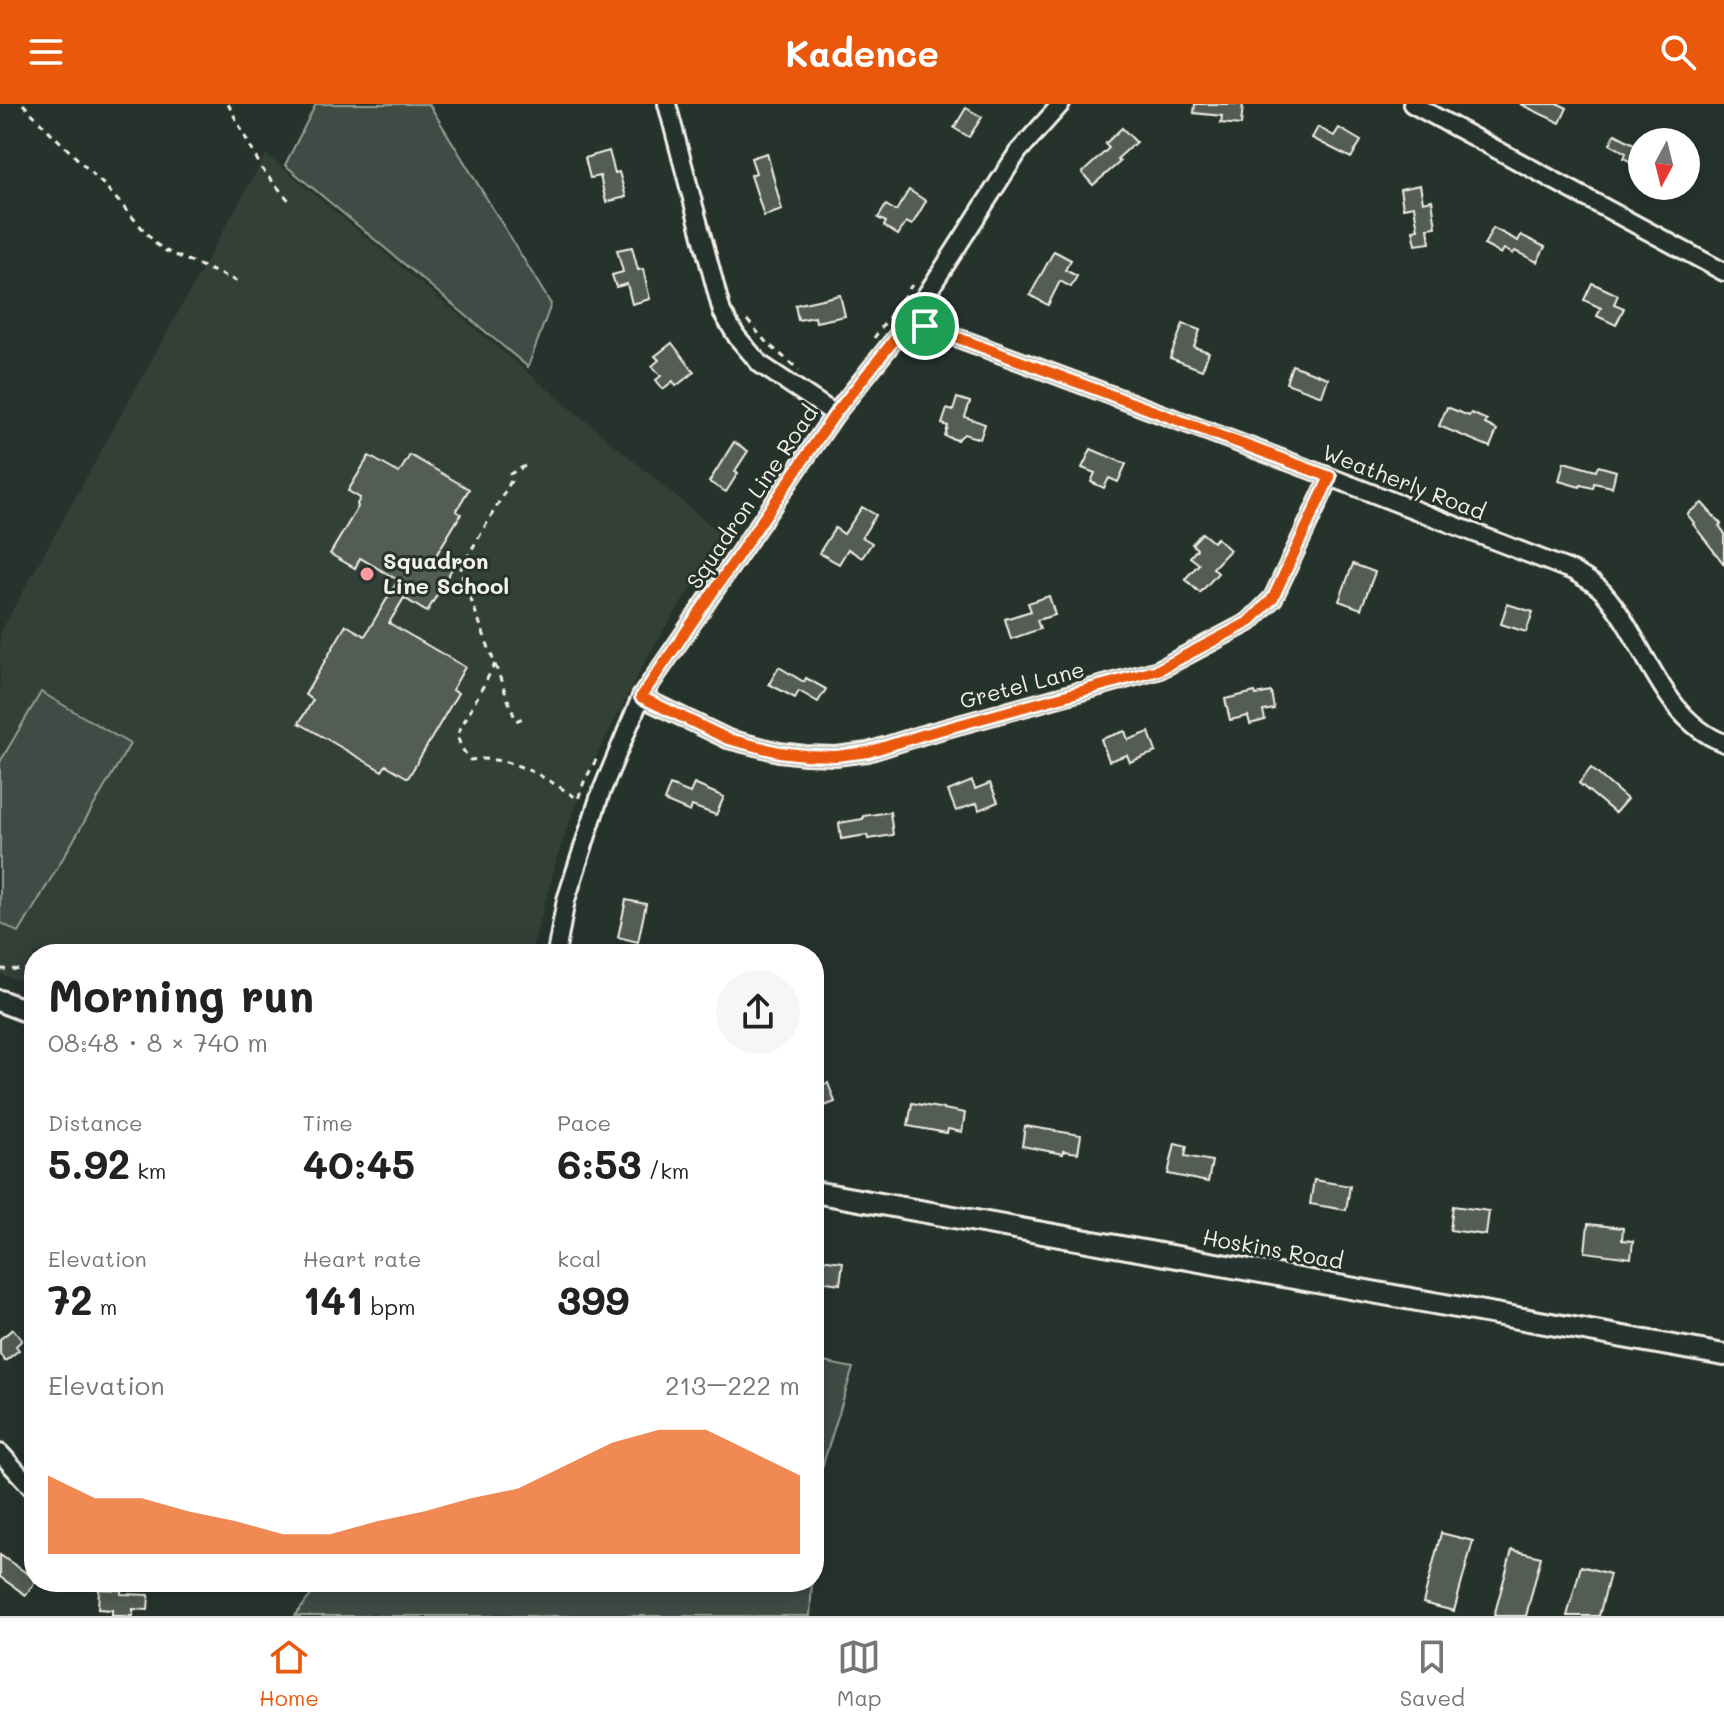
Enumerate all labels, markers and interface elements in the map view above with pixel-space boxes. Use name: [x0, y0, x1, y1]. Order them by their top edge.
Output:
text: Kadence: [785, 29, 939, 76]
icon: menu: [24, 30, 68, 74]
icon: search: [1656, 30, 1700, 74]
north arrow: [1628, 128, 1700, 200]
map controls: [1628, 128, 1700, 200]
pin: [891, 292, 959, 360]
icon: arrive: [903, 304, 947, 348]
street label: Squadron Line Road: [679, 399, 824, 594]
street label: Weatherly Road: [1319, 437, 1490, 526]
place label: Squadron Line School: [383, 546, 509, 600]
marker: Squadron Line School: [358, 565, 376, 583]
street label: Gretel Lane: [956, 654, 1087, 715]
text: Morning run: [48, 966, 314, 1023]
button: share: [716, 970, 800, 1054]
text: 08:48 · 8 × 740 m: [48, 1025, 268, 1059]
text: Distance: [48, 1108, 143, 1137]
text: Time: [303, 1108, 353, 1137]
text: Pace: [557, 1108, 611, 1137]
text: 5.92: [48, 1137, 130, 1189]
text: 40:45: [303, 1137, 415, 1189]
text: 6:53: [557, 1137, 642, 1189]
text: km: [130, 1156, 166, 1185]
text: /km: [642, 1156, 689, 1185]
street label: Hoskins Road: [1200, 1222, 1346, 1275]
text: Elevation: [48, 1244, 147, 1273]
text: Heart rate: [303, 1244, 421, 1273]
text: kcal: [557, 1244, 601, 1273]
text: 72: [48, 1273, 93, 1325]
text: 141: [303, 1273, 363, 1325]
text: 399: [557, 1273, 629, 1325]
text: m: [93, 1292, 117, 1321]
text: bpm: [363, 1292, 416, 1321]
text: Elevation: [48, 1368, 165, 1402]
text: 213–222 m: [665, 1368, 800, 1402]
tab: Home: [259, 1635, 319, 1712]
tab: Map: [837, 1635, 882, 1712]
tab: Saved: [1400, 1635, 1465, 1712]

